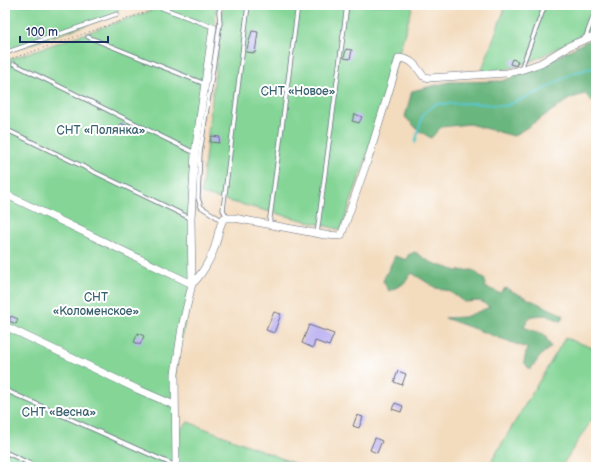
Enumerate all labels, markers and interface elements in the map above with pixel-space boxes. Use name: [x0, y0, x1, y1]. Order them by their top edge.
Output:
scale bar: [20, 18, 108, 44]
text: 100 m: [26, 25, 58, 40]
park label: СНТ «Новое»: [261, 84, 336, 99]
park label: СНТ «Полянка»: [57, 123, 146, 138]
park label: СНТ «Коломенское»: [53, 290, 140, 319]
park label: СНТ «Весна»: [22, 405, 96, 420]

